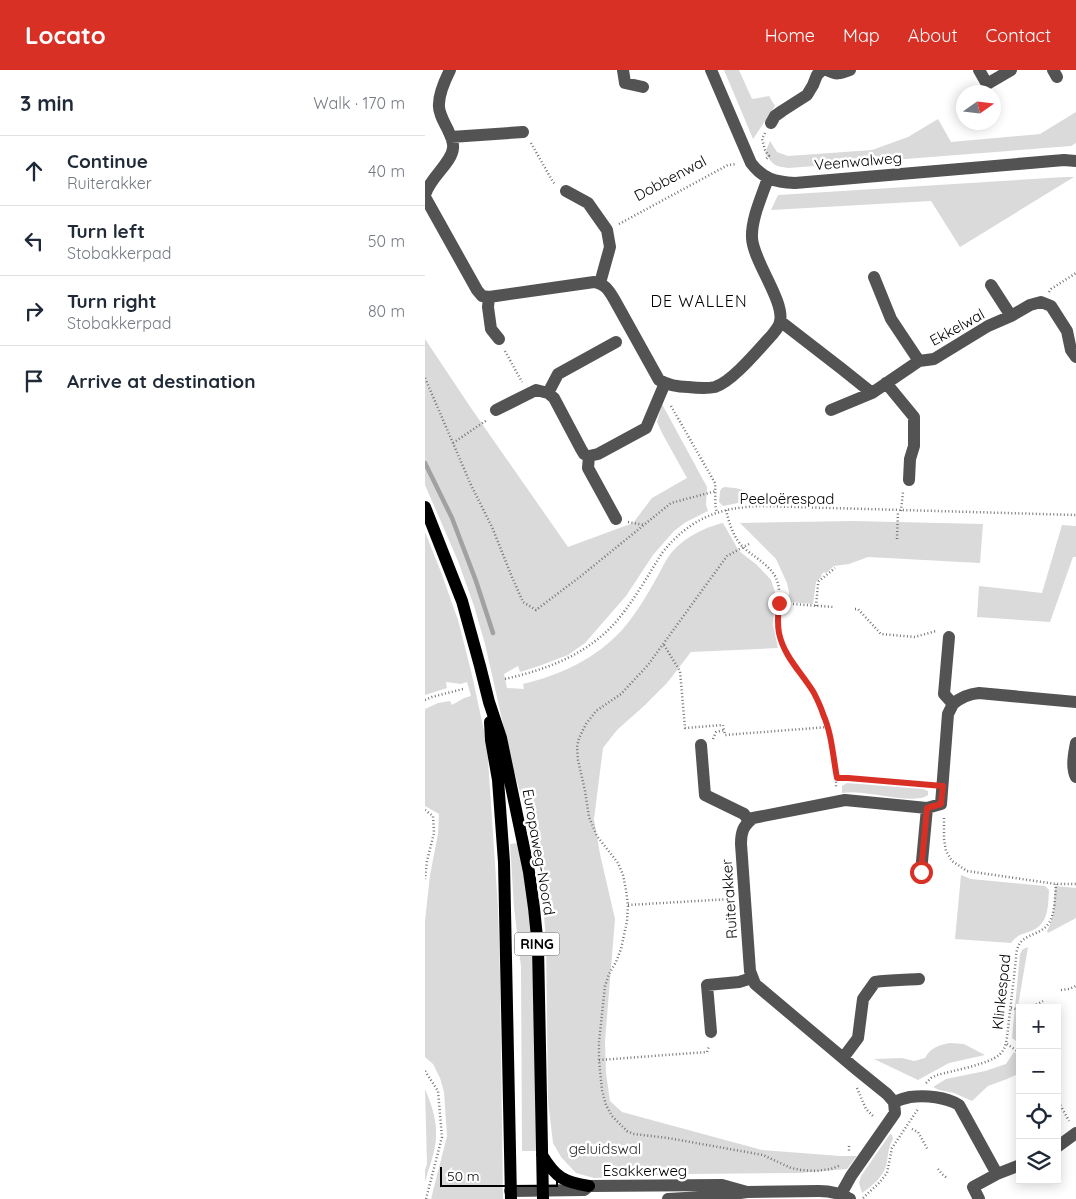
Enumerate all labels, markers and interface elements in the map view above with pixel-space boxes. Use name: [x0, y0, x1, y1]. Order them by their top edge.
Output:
text: Locato: [25, 20, 106, 50]
text: Home: [765, 24, 815, 47]
text: Map: [843, 24, 880, 47]
text: About: [908, 24, 958, 47]
text: Contact: [986, 24, 1051, 47]
north arrow: [956, 85, 1001, 130]
text: 3 min: [20, 90, 74, 116]
text: Walk · 170 m: [313, 93, 405, 113]
street label: Veenwalweg: [813, 148, 903, 174]
text: Continue: [67, 149, 148, 173]
street label: Dobbenwal: [631, 151, 709, 205]
icon: ahead: [20, 157, 48, 185]
text: 40 m: [368, 161, 405, 181]
text: Ruiterakker: [67, 173, 152, 193]
text: Turn left: [67, 219, 145, 243]
icon: left: [20, 227, 48, 255]
text: 50 m: [368, 231, 405, 251]
text: Stobakkerpad: [67, 243, 171, 263]
text: Turn right: [67, 289, 156, 313]
district label: DE WALLEN: [650, 291, 748, 311]
icon: right: [20, 297, 48, 325]
text: 80 m: [368, 301, 405, 321]
street label: Ekkelwal: [926, 304, 988, 350]
text: Stobakkerpad: [67, 313, 171, 333]
icon: arrive: [20, 367, 48, 395]
text: Arrive at destination: [67, 369, 256, 393]
street label: Peeloërespad: [740, 489, 834, 508]
route end: [768, 592, 791, 615]
street label: Europaweg-Noord: [519, 787, 559, 917]
street label: Ruiterakker: [717, 858, 741, 939]
route start: [910, 861, 933, 884]
road number: RING: [515, 932, 559, 956]
street label: Klinkespad: [988, 953, 1014, 1031]
map controls: [1016, 1004, 1061, 1184]
button: +: [1016, 1004, 1061, 1049]
button: −: [1016, 1049, 1061, 1094]
button: locate: [1016, 1094, 1061, 1139]
park label: geluidswal: [569, 1139, 641, 1158]
button: layers: [1016, 1139, 1061, 1184]
street label: Esakkerweg: [603, 1161, 687, 1180]
scale bar: [440, 1164, 557, 1187]
text: 50 m: [447, 1167, 480, 1185]

